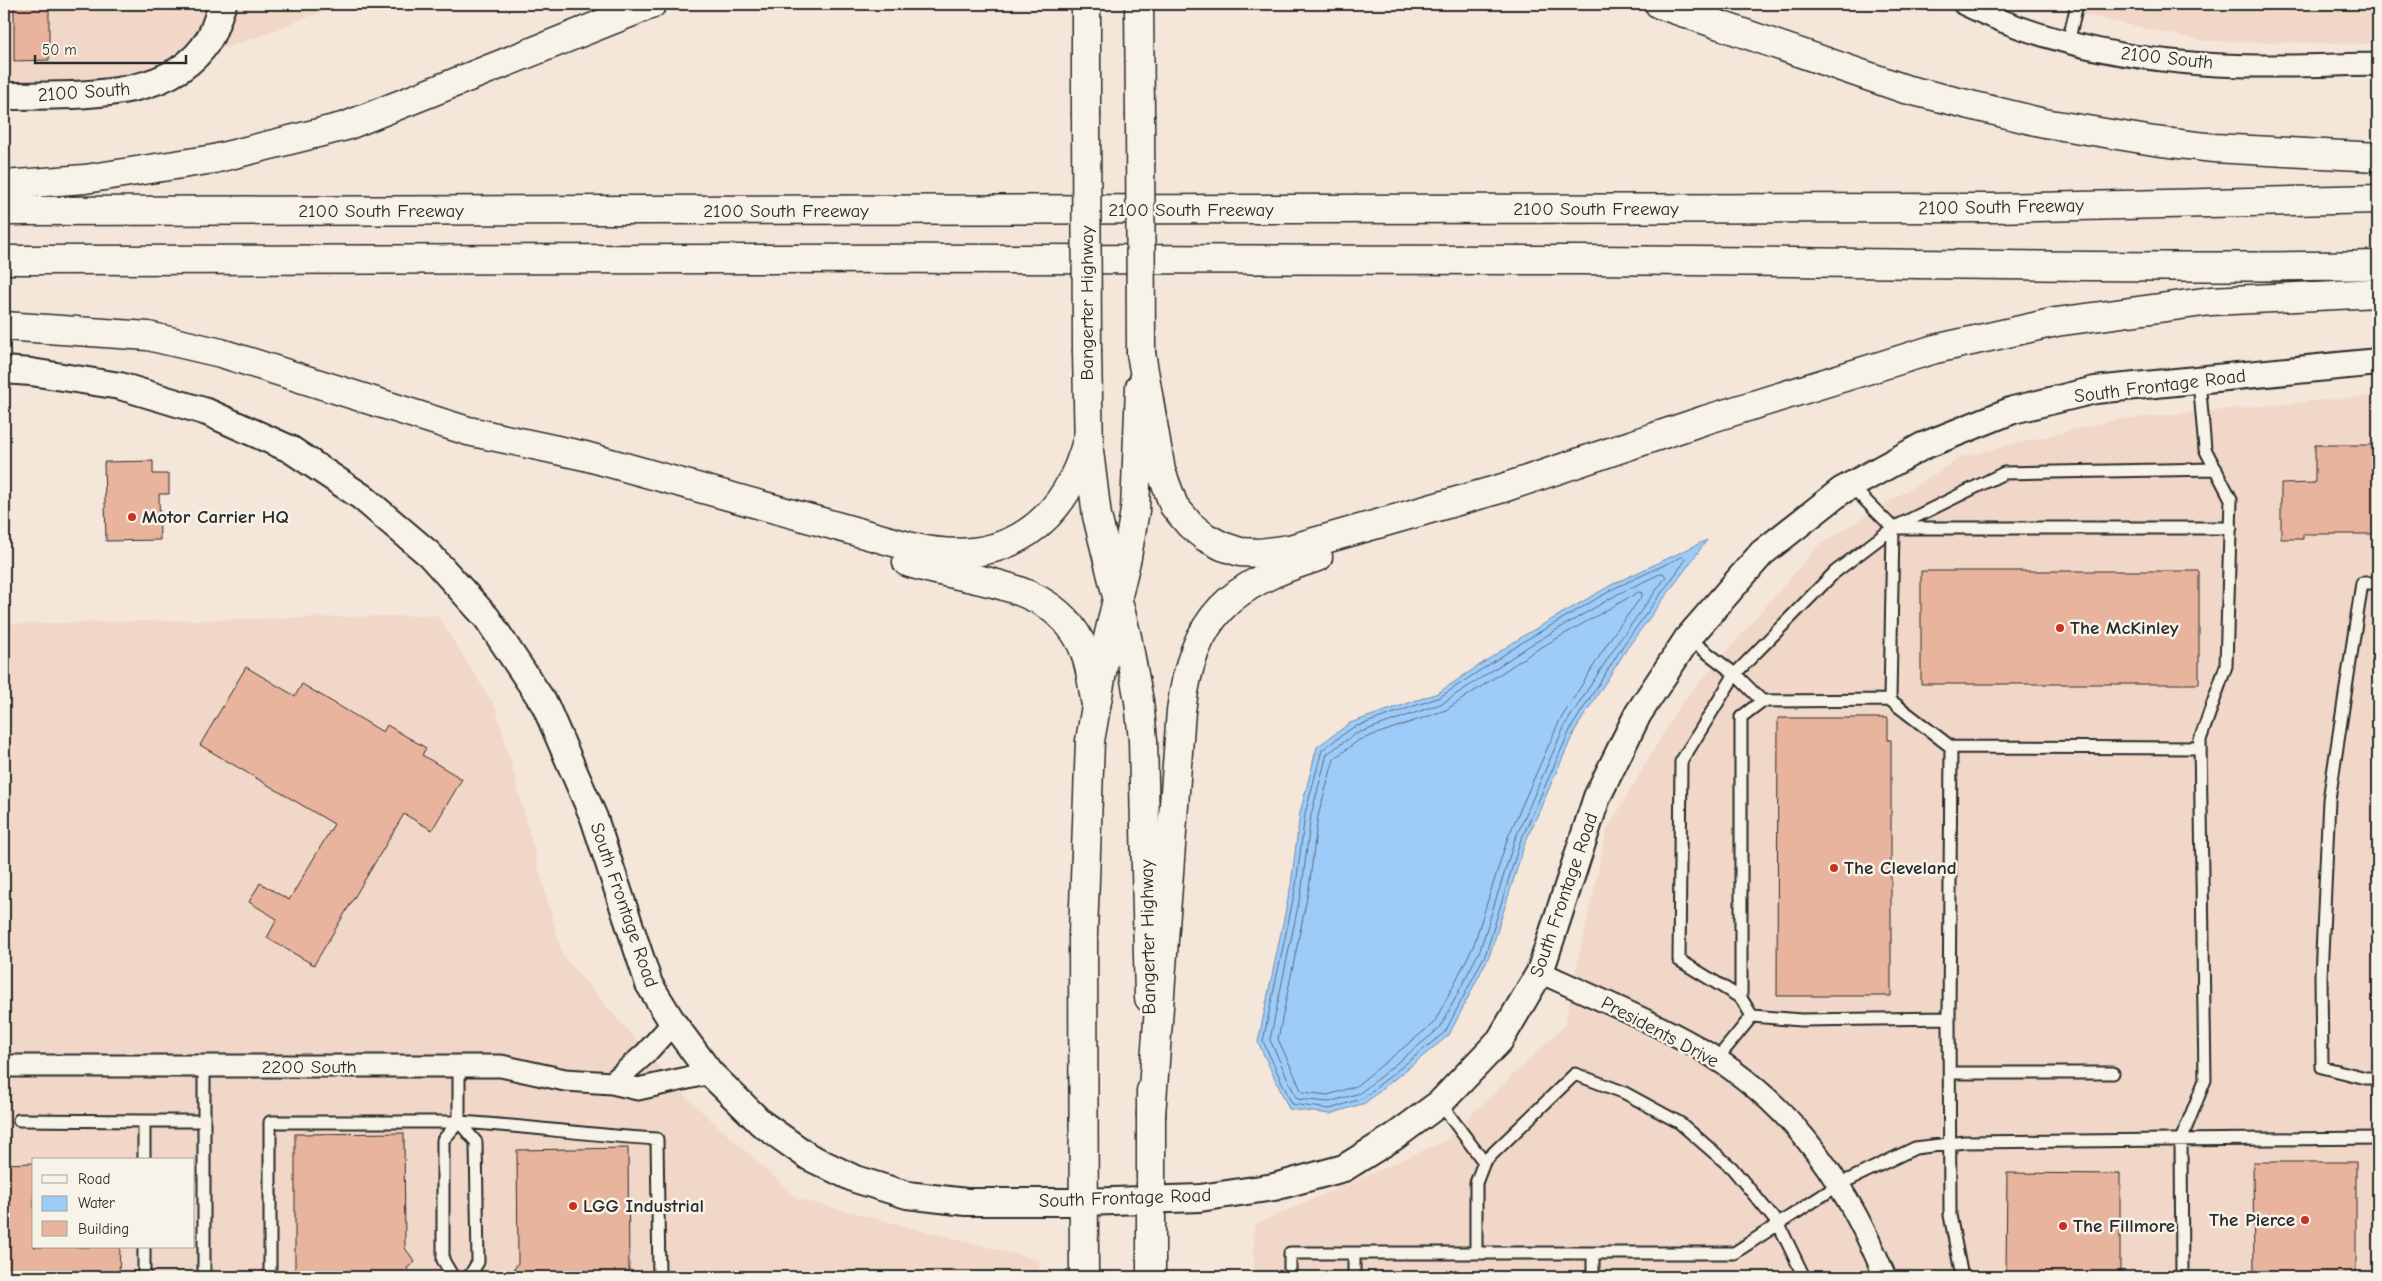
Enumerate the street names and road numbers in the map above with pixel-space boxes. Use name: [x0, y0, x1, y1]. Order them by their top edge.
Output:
street label: 2100 South: [2120, 42, 2214, 74]
street label: 2100 South: [37, 78, 131, 106]
street label: 2100 South Freeway: [1918, 195, 2085, 219]
street label: 2100 South Freeway: [1513, 198, 1679, 220]
street label: 2100 South Freeway: [1108, 199, 1274, 221]
street label: 2100 South Freeway: [298, 200, 464, 222]
street label: 2100 South Freeway: [703, 200, 869, 222]
street label: Bangerter Highway: [1076, 225, 1098, 381]
street label: South Frontage Road: [2073, 365, 2247, 407]
street label: South Frontage Road: [1526, 810, 1602, 980]
street label: South Frontage Road: [586, 820, 662, 990]
street label: Bangerter Highway: [1136, 859, 1160, 1015]
street label: Presidents Drive: [1597, 992, 1723, 1072]
street label: 2200 South: [261, 1056, 357, 1078]
street label: South Frontage Road: [1038, 1184, 1212, 1212]

